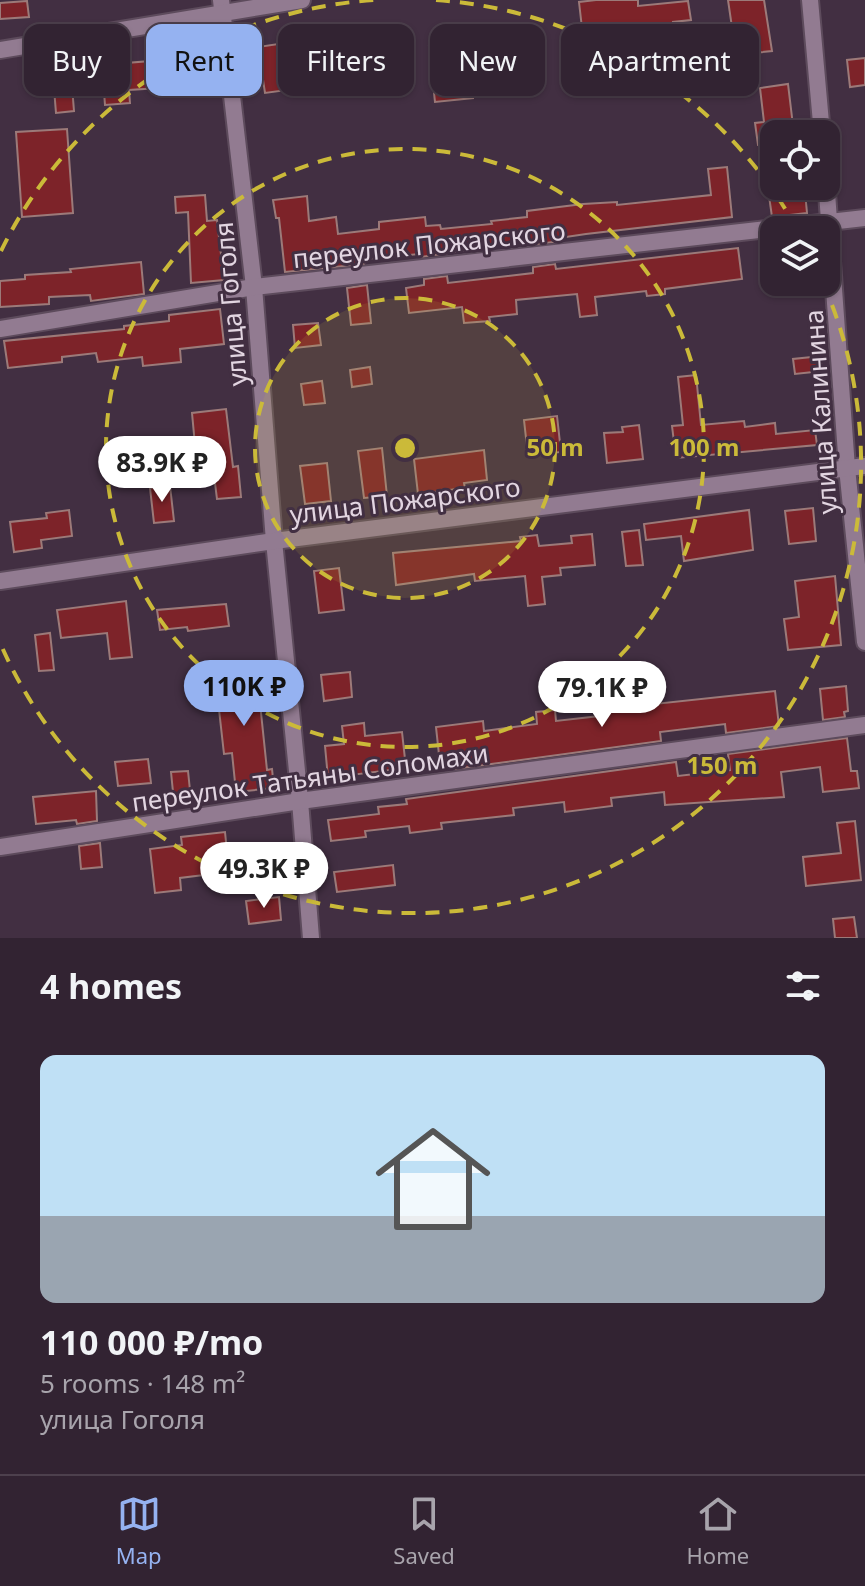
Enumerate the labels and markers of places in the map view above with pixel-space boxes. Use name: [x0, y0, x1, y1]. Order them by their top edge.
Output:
centre of rings: [391, 434, 419, 462]
pin: 83.9K ₽: [88, 436, 236, 504]
pin: 110K ₽: [179, 660, 309, 728]
pin: 79.1K ₽: [528, 661, 676, 729]
pin: 49.3K ₽: [190, 842, 338, 910]

